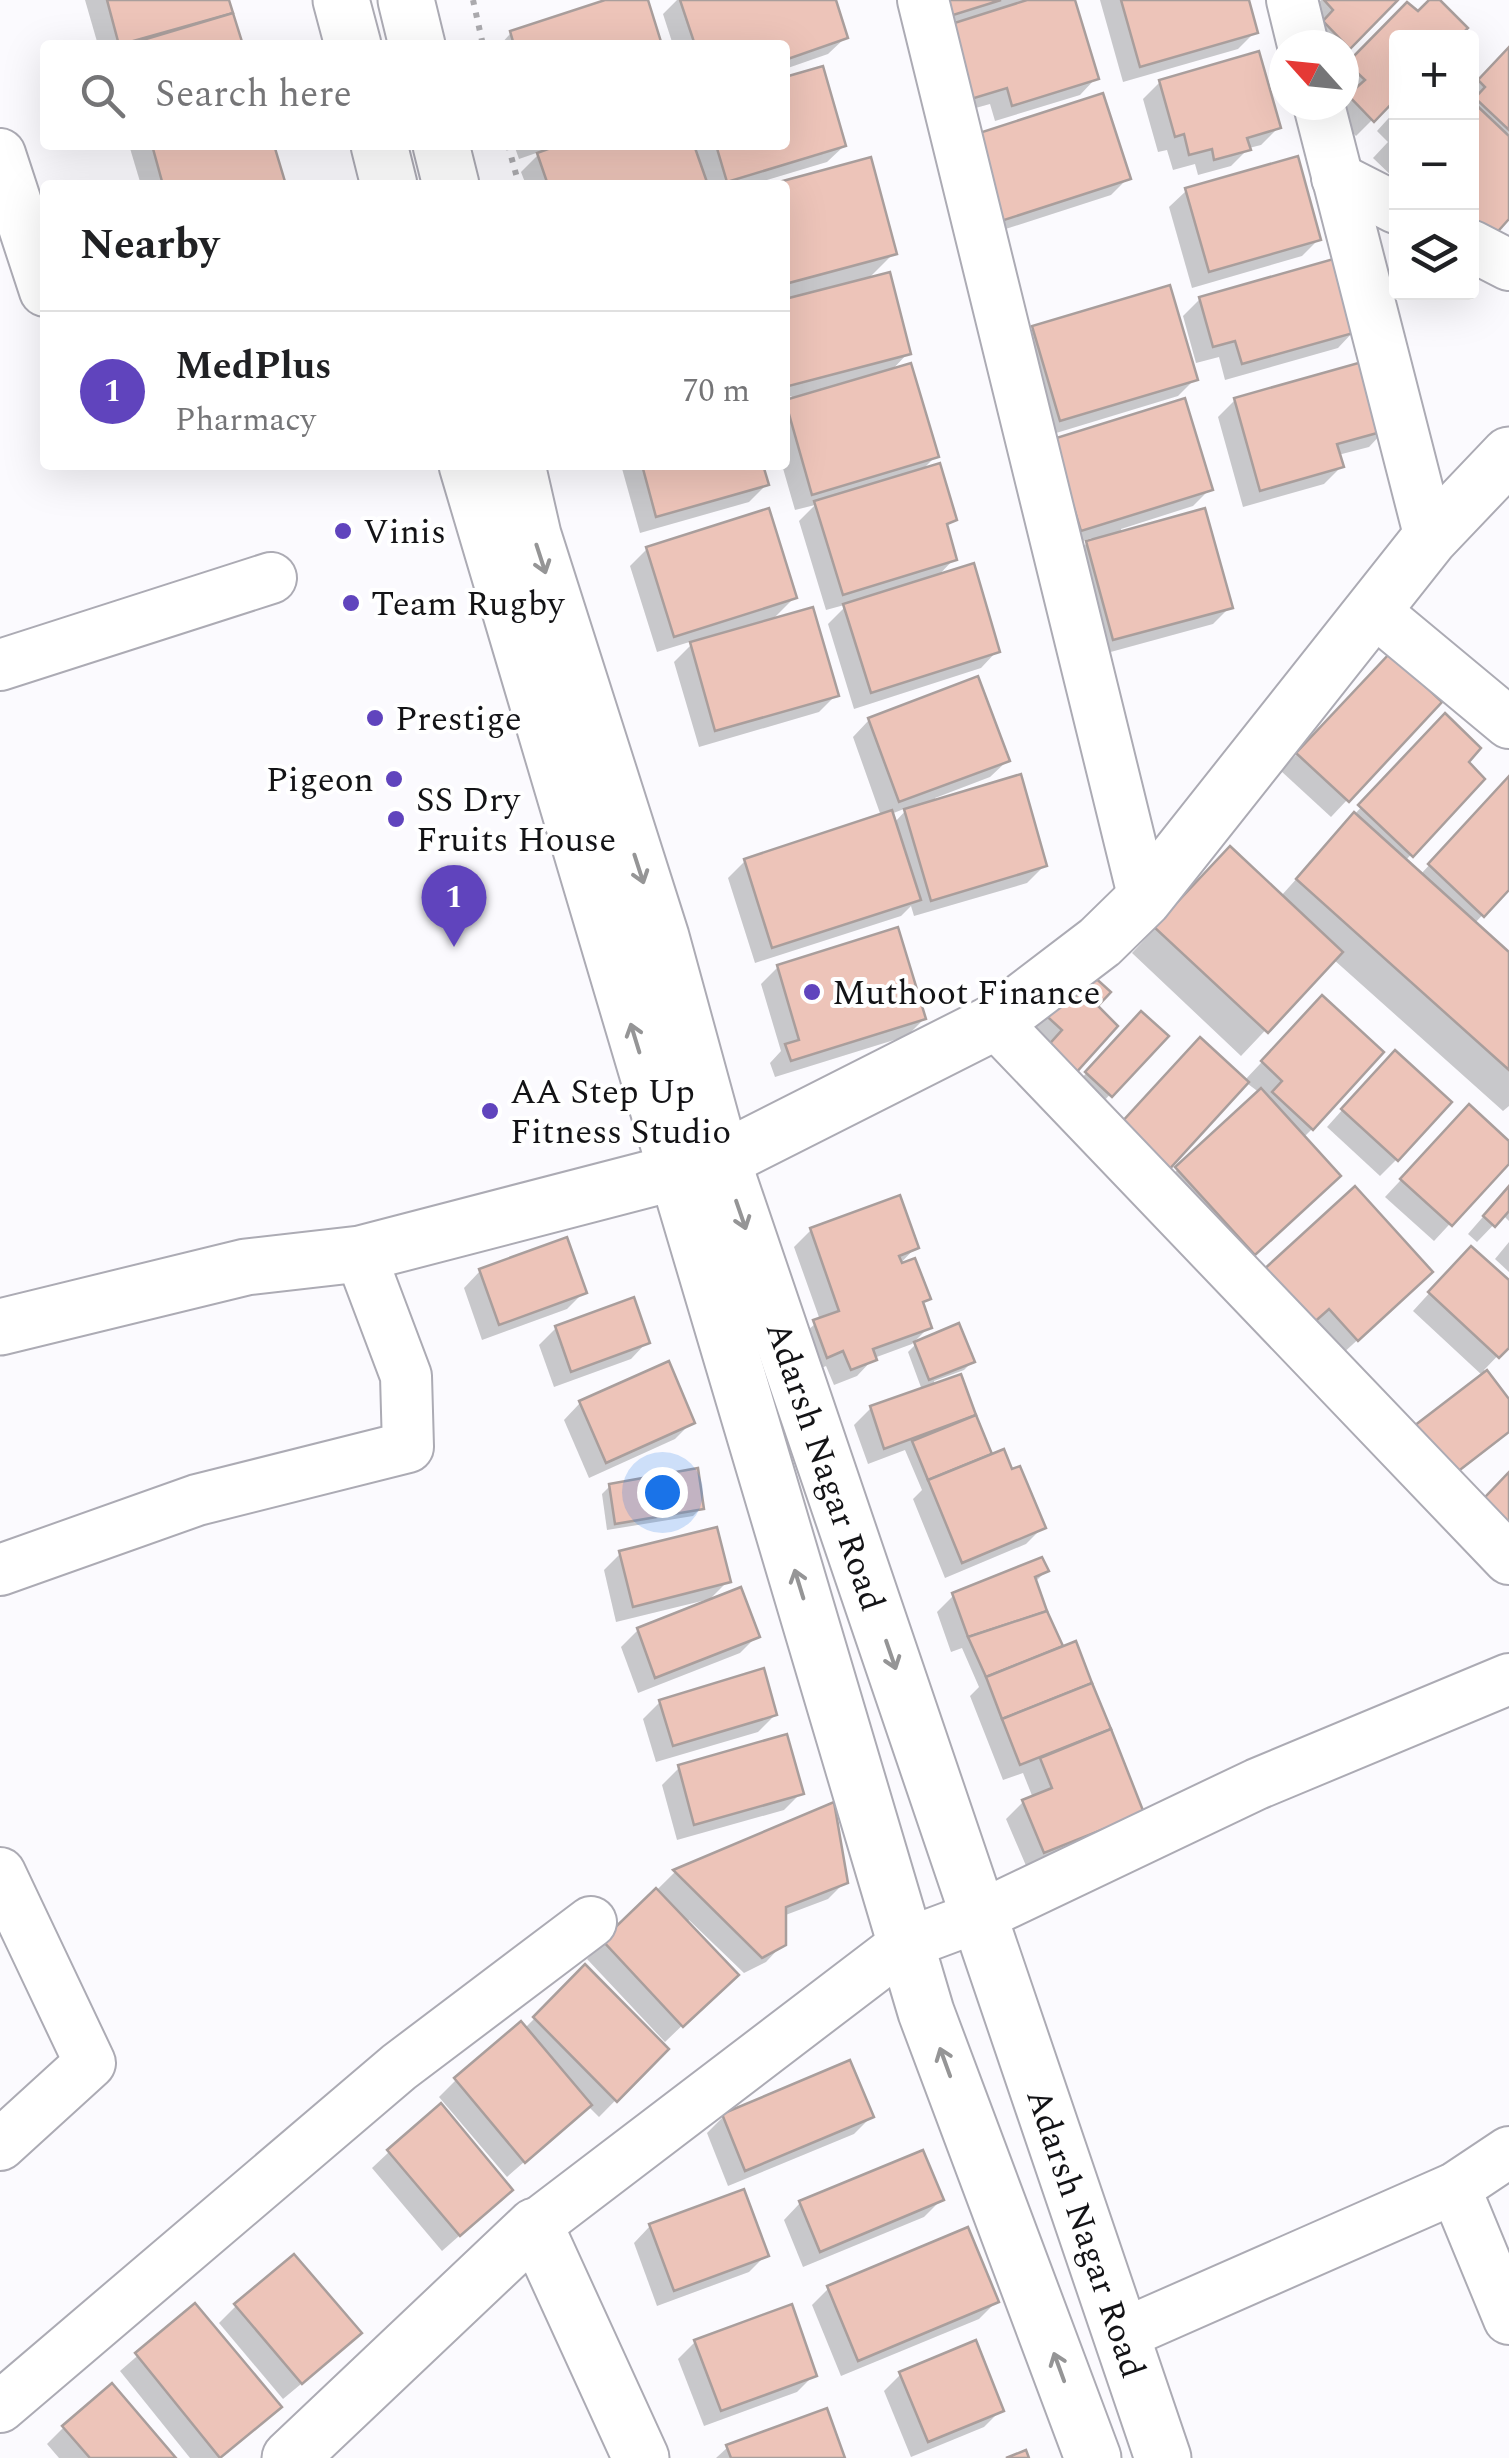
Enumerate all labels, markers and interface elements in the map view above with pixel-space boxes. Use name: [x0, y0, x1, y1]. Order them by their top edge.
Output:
north arrow: [1269, 30, 1359, 120]
map controls: [1389, 30, 1479, 300]
button: +: [1389, 30, 1479, 120]
search box: [40, 40, 790, 150]
text: Search here: [155, 66, 352, 124]
icon: search: [75, 68, 130, 123]
button: −: [1389, 120, 1479, 210]
button: layers: [1389, 210, 1479, 300]
text: Nearby: [80, 214, 219, 277]
text: MedPlus: [175, 338, 332, 396]
text: 1: [104, 367, 121, 416]
text: 70 m: [682, 367, 750, 416]
text: Pharmacy: [175, 396, 316, 445]
place label: Vinis: [363, 506, 446, 559]
marker: Vinis: [332, 520, 354, 542]
one-way arrow: [533, 543, 551, 575]
place label: Team Rugby: [371, 578, 565, 631]
marker: Team Rugby: [340, 592, 362, 614]
place label: Prestige: [395, 693, 522, 746]
marker: Prestige: [364, 707, 386, 729]
place label: Pigeon: [266, 754, 374, 807]
marker: Pigeon: [383, 768, 405, 790]
place label: SS Dry Fruits House: [416, 774, 616, 867]
marker: SS Dry Fruits House: [385, 808, 407, 830]
one-way arrow: [631, 853, 649, 885]
pin: 1: [422, 864, 486, 947]
place label: Muthoot Finance: [832, 967, 1101, 1020]
marker: Muthoot Finance: [801, 981, 823, 1003]
one-way arrow: [625, 1023, 643, 1054]
place label: AA Step Up Fitness Studio: [510, 1066, 731, 1159]
marker: AA Step Up Fitness Studio: [479, 1100, 501, 1122]
one-way arrow: [733, 1198, 751, 1230]
street label: Adarsh Nagar Road: [751, 1315, 898, 1618]
your location: [637, 1467, 688, 1518]
one-way arrow: [789, 1569, 807, 1600]
one-way arrow: [883, 1638, 901, 1670]
one-way arrow: [935, 2048, 953, 2079]
street label: Adarsh Nagar Road: [1011, 2082, 1159, 2385]
one-way arrow: [1049, 2352, 1067, 2383]

